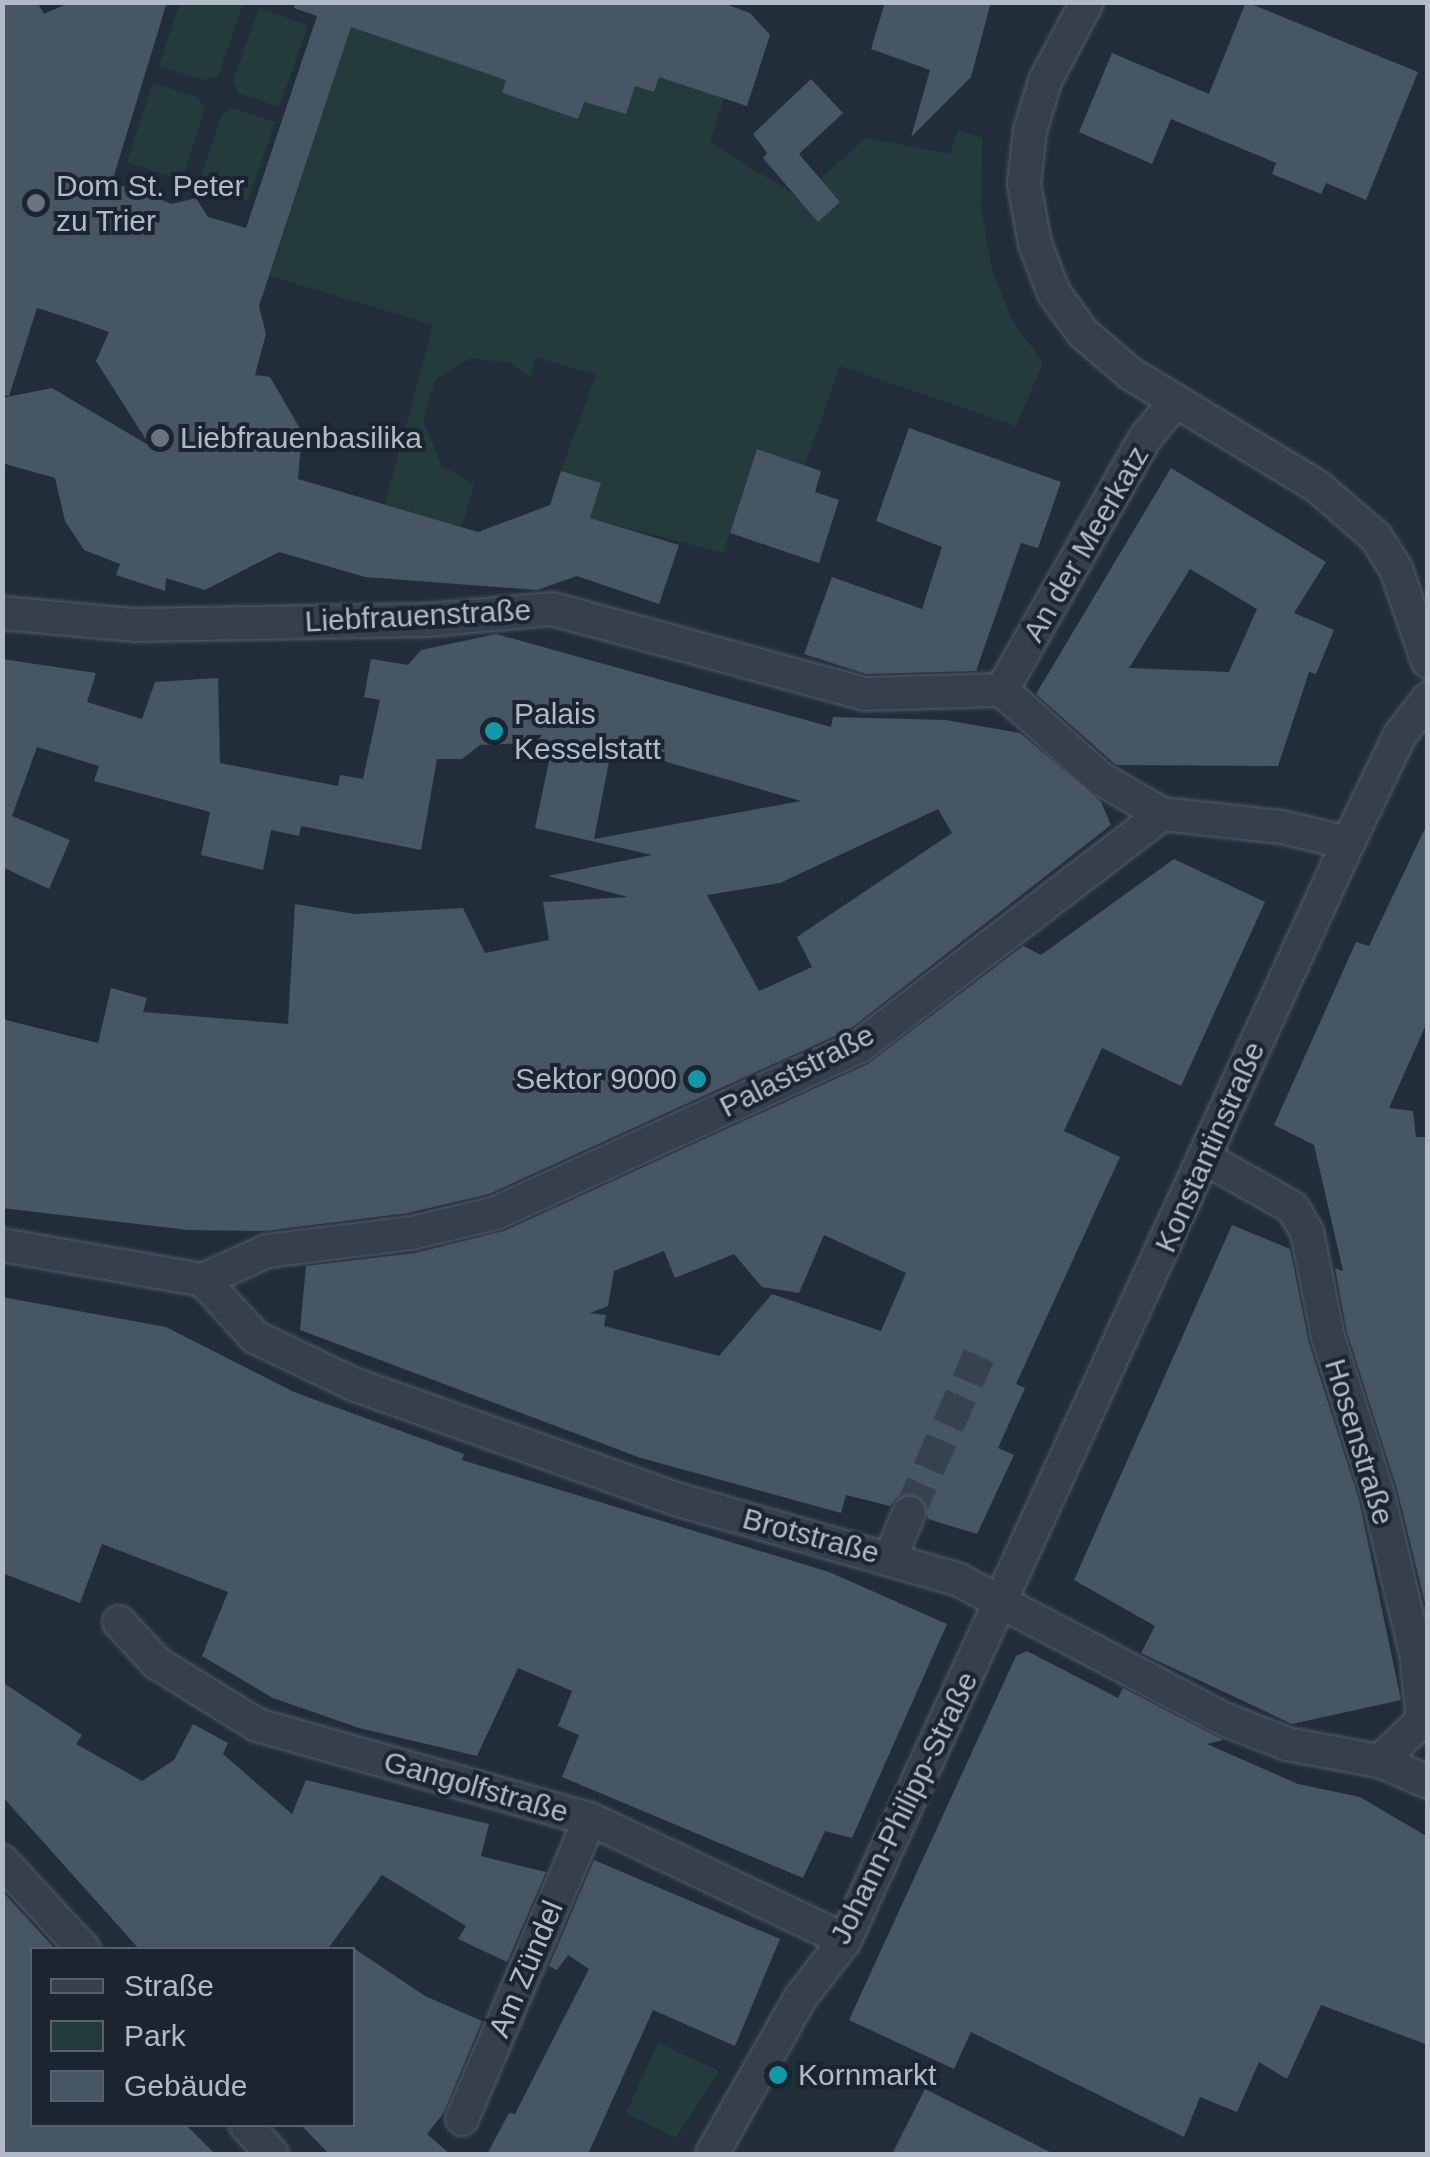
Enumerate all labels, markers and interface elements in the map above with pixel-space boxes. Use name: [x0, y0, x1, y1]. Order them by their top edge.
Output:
place label: Dom St. Peter zu Trier: [56, 168, 244, 238]
marker: Dom St. Peter zu Trier: [25, 192, 47, 214]
place label: Liebfrauenbasilika: [180, 420, 422, 456]
marker: Liebfrauenbasilika: [149, 427, 171, 449]
street label: An der Meerkatz: [1015, 440, 1157, 648]
street label: Liebfrauenstraße: [304, 592, 532, 640]
place label: Palais Kesselstatt: [514, 696, 661, 766]
marker: Palais Kesselstatt: [483, 720, 505, 742]
street label: Palaststraße: [714, 1017, 880, 1125]
street label: Konstantinstraße: [1147, 1036, 1273, 1258]
place label: Sektor 9000: [515, 1061, 677, 1097]
marker: Sektor 9000: [686, 1068, 708, 1090]
street label: Hosenstraße: [1317, 1355, 1401, 1529]
street label: Brotstraße: [739, 1500, 883, 1572]
street label: Johann-Philipp-Straße: [822, 1666, 986, 1950]
street label: Gangolfstraße: [380, 1743, 572, 1831]
street label: Am Zündel: [481, 1895, 571, 2043]
legend: [30, 1947, 355, 2127]
text: Straße: [124, 1969, 214, 2002]
text: Park: [124, 2019, 186, 2052]
place label: Kornmarkt: [798, 2057, 936, 2093]
marker: Kornmarkt: [767, 2064, 789, 2086]
text: Gebäude: [124, 2069, 247, 2102]

